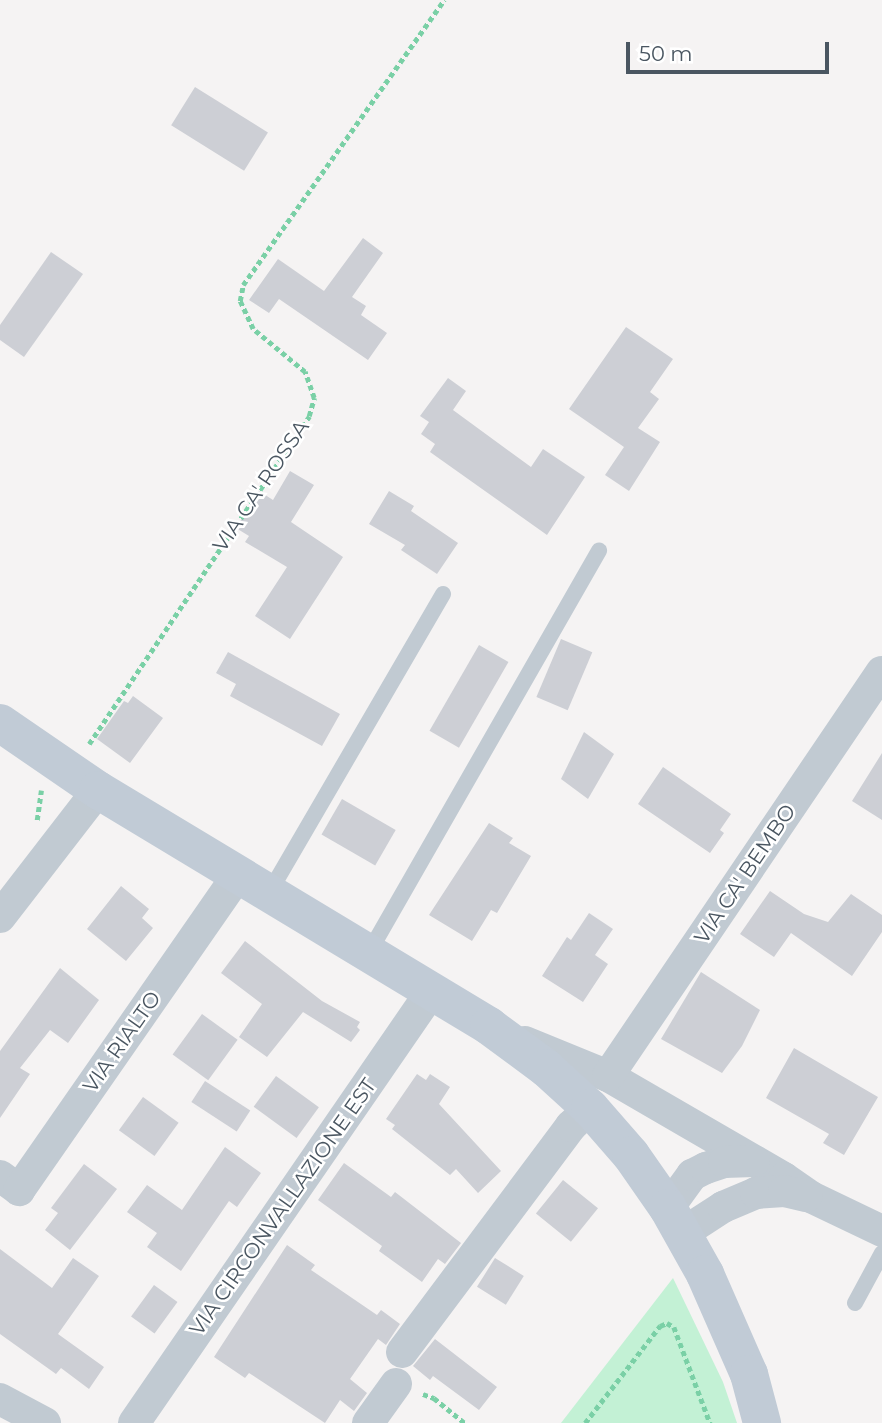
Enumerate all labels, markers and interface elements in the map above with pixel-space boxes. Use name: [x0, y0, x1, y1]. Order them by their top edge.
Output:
scale bar: [630, 28, 833, 72]
text: 50 m: [639, 41, 693, 66]
street label: VIA CA' ROSSA: [208, 415, 314, 557]
street label: VIA CA' BEMBO: [689, 799, 801, 949]
street label: VIA RIALTO: [78, 986, 166, 1098]
street label: VIA CIRCONVALLAZIONE EST: [184, 1074, 382, 1340]

